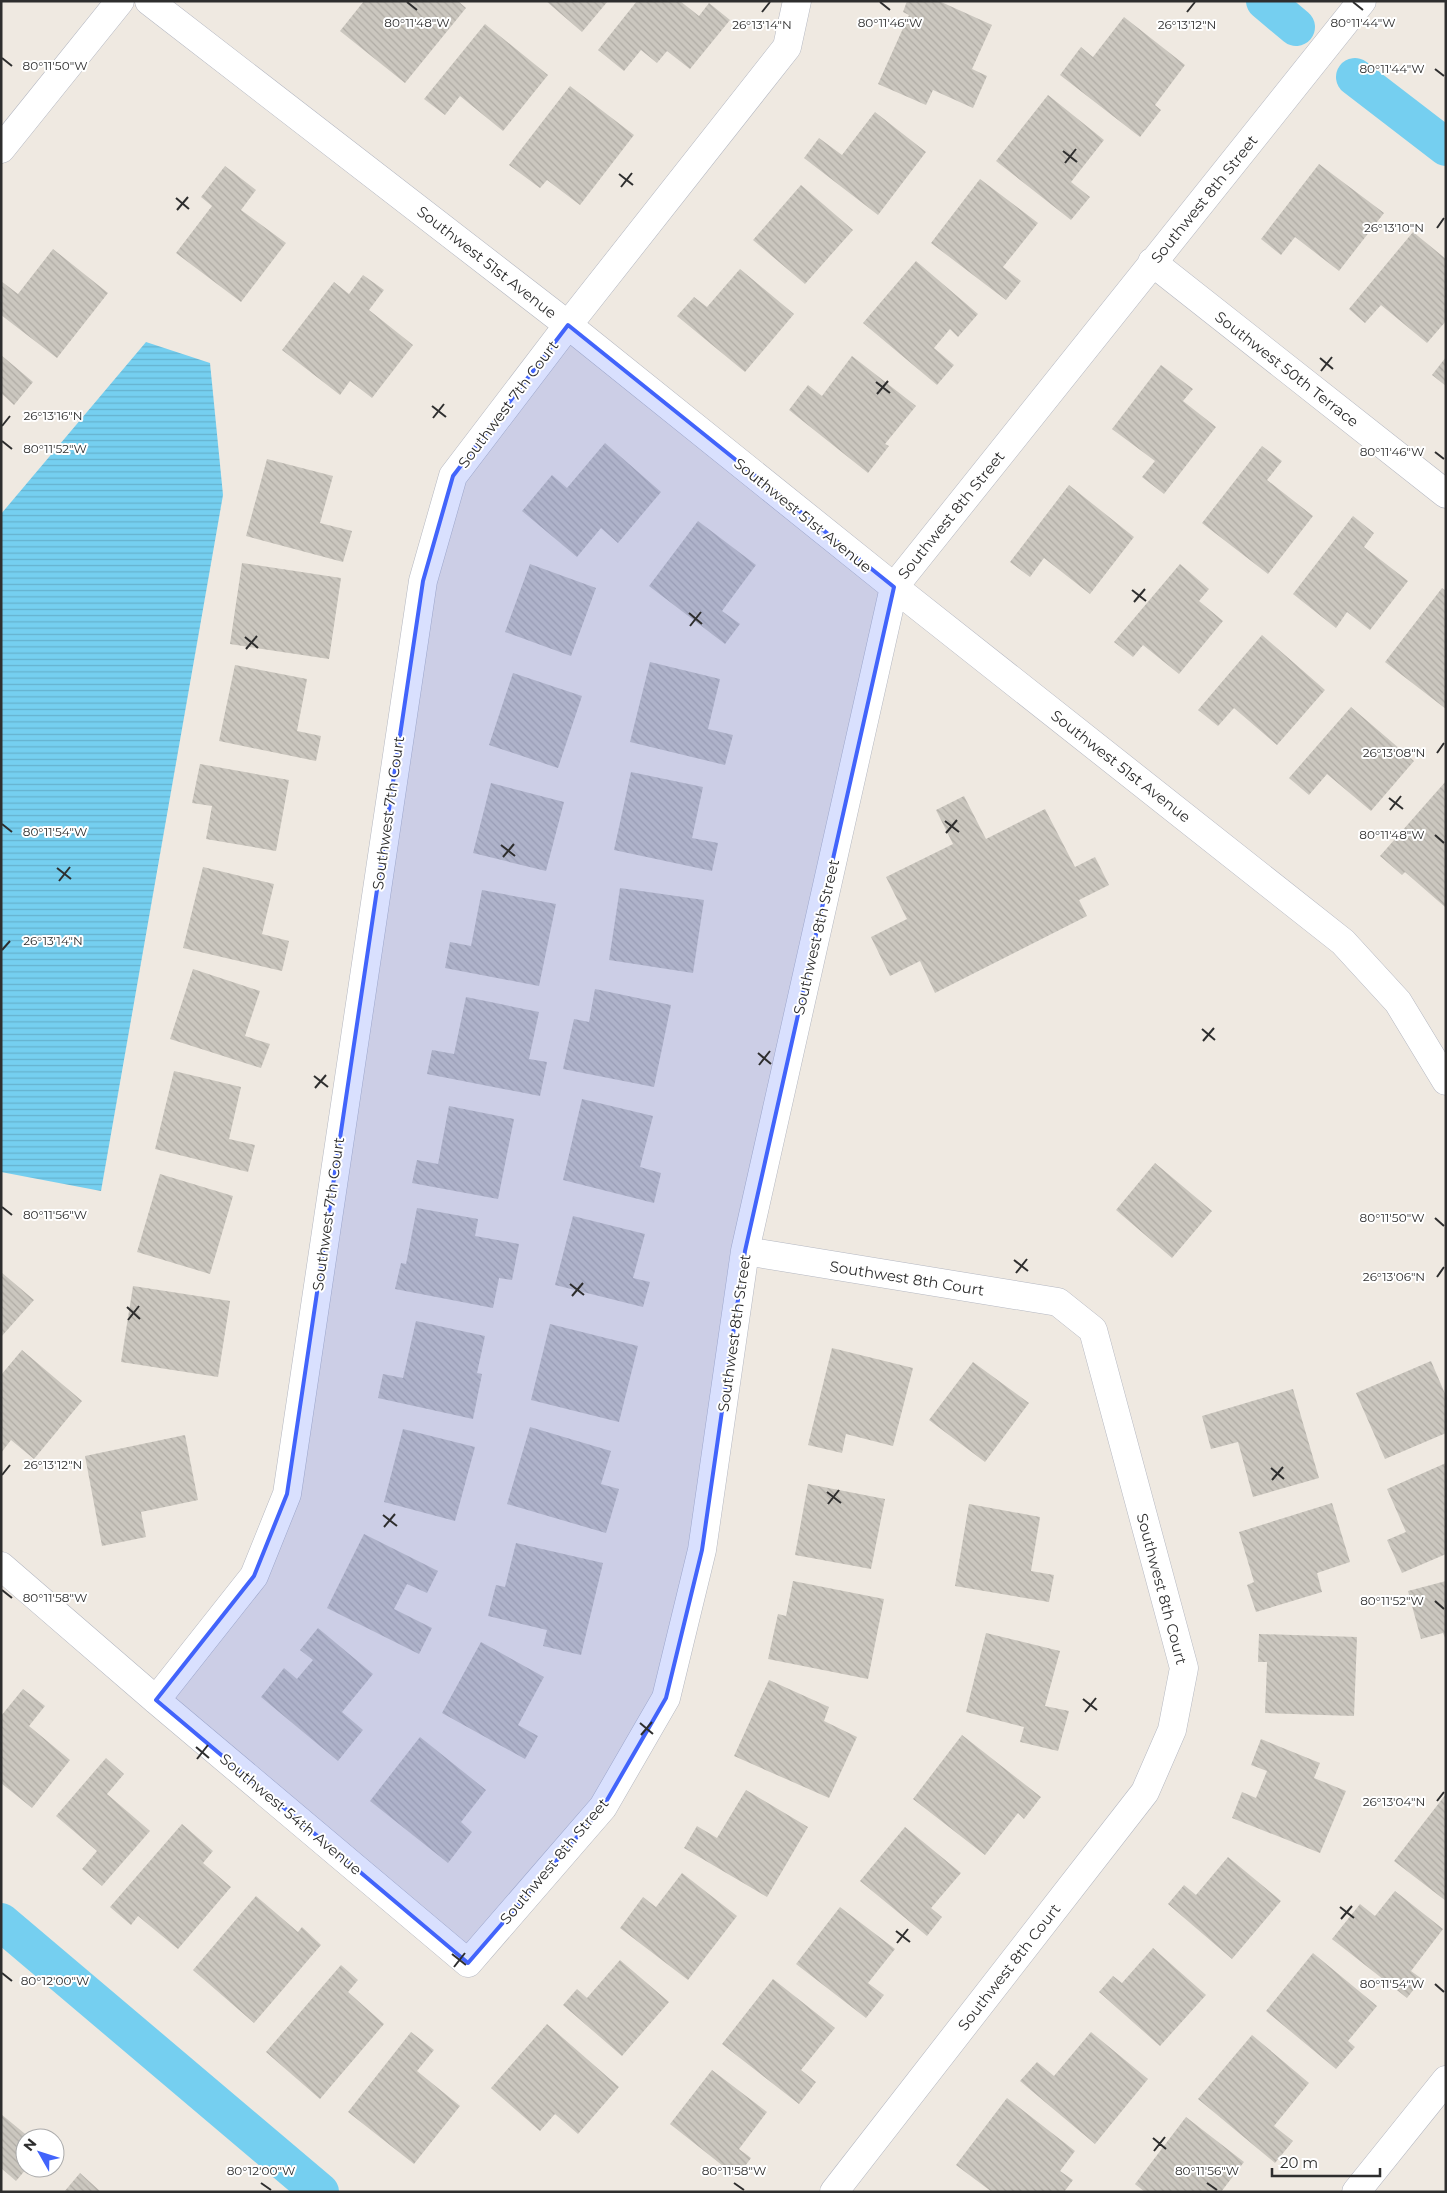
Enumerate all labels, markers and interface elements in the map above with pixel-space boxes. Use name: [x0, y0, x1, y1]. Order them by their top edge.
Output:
text: 80°11'48"W: [384, 15, 450, 30]
text: 80°11'46"W: [858, 15, 922, 30]
text: 80°11'44"W: [1330, 15, 1396, 30]
text: 26°13'14"N: [732, 17, 792, 32]
text: 26°13'12"N: [1158, 17, 1216, 32]
text: 80°11'50"W: [23, 58, 87, 73]
text: 80°11'44"W: [1359, 61, 1425, 76]
street label: Southwest 8th Street: [1147, 131, 1261, 267]
street label: Southwest 51st Avenue: [413, 202, 561, 322]
text: 26°13'10"N: [1364, 220, 1424, 235]
street label: Southwest 50th Terrace: [1211, 307, 1363, 431]
street label: Southwest 7th Court: [454, 336, 562, 472]
text: 26°13'16"N: [23, 408, 83, 423]
text: 80°11'52"W: [23, 441, 87, 456]
text: 80°11'46"W: [1360, 444, 1424, 459]
street label: Southwest 8th Street: [894, 447, 1008, 583]
street label: Southwest 51st Avenue: [730, 453, 876, 577]
street label: Southwest 51st Avenue: [1047, 706, 1195, 826]
street label: Southwest 7th Court: [368, 735, 408, 891]
text: 26°13'08"N: [1363, 745, 1425, 760]
text: 80°11'54"W: [23, 824, 87, 839]
text: 80°11'48"W: [1359, 827, 1425, 842]
street label: Southwest 8th Street: [789, 857, 843, 1017]
text: 26°13'14"N: [23, 933, 83, 948]
street label: Southwest 7th Court: [308, 1136, 348, 1292]
text: 80°11'56"W: [23, 1207, 87, 1222]
text: 80°11'50"W: [1360, 1210, 1424, 1225]
street label: Southwest 8th Street: [714, 1253, 754, 1413]
street label: Southwest 8th Court: [828, 1256, 986, 1300]
text: 26°13'06"N: [1363, 1269, 1425, 1284]
text: 26°13'12"N: [24, 1457, 82, 1472]
street label: Southwest 8th Court: [1133, 1511, 1191, 1667]
text: 80°11'58"W: [23, 1590, 87, 1605]
text: 80°11'52"W: [1360, 1593, 1424, 1608]
street label: Southwest 54th Avenue: [216, 1749, 366, 1879]
street label: Southwest 8th Street: [496, 1794, 612, 1928]
text: 26°13'04"N: [1363, 1794, 1425, 1809]
street label: Southwest 8th Court: [953, 1900, 1065, 2034]
text: 80°12'00"W: [21, 1973, 89, 1988]
text: 80°11'54"W: [1360, 1976, 1424, 1991]
north arrow: [15, 2128, 65, 2178]
text: N: [19, 2135, 40, 2155]
scale bar: [1272, 2146, 1380, 2178]
text: 20 m: [1280, 2153, 1318, 2172]
text: 80°12'00"W: [227, 2163, 295, 2178]
text: 80°11'58"W: [702, 2163, 766, 2178]
text: 80°11'56"W: [1175, 2163, 1239, 2178]

